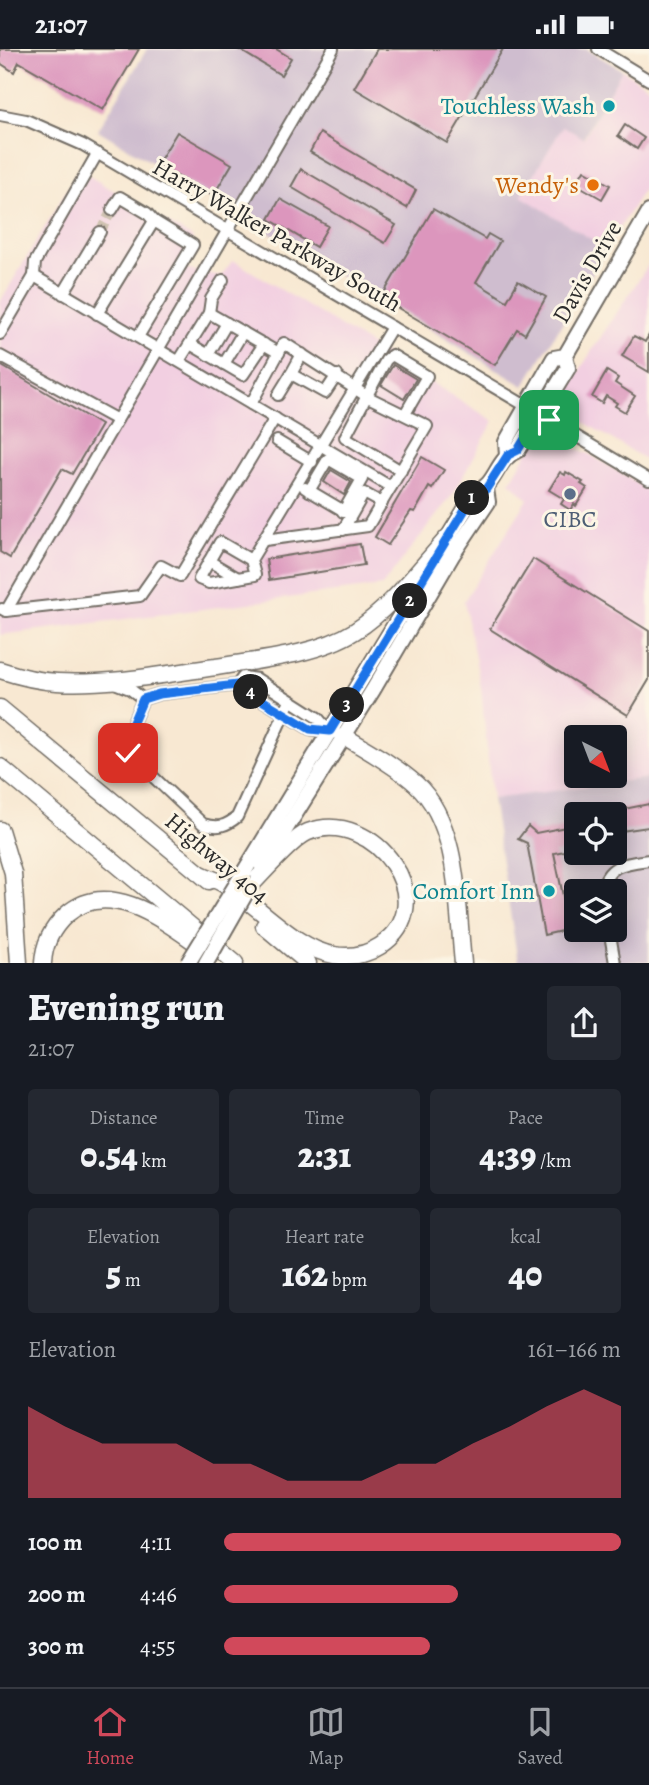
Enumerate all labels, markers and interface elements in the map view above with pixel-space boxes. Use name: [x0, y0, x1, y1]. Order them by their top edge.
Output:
text: 21:07: [35, 7, 87, 42]
place label: Touchless Wash: [441, 90, 595, 122]
marker: Touchless Wash: [601, 98, 617, 114]
street label: Harry Walker Parkway South: [147, 151, 407, 320]
place label: Wendy's: [495, 169, 579, 201]
marker: Wendy's: [585, 177, 601, 193]
street label: Davis Drive: [545, 215, 629, 329]
pin: [519, 390, 579, 450]
icon: arrive: [530, 401, 568, 439]
pin: 1: [454, 481, 490, 515]
text: 1: [468, 484, 475, 510]
marker: CIBC: [562, 486, 578, 502]
place label: CIBC: [543, 503, 597, 535]
pin: 2: [392, 583, 428, 619]
text: 2: [405, 587, 414, 613]
pin: 4: [233, 675, 268, 709]
text: 4: [246, 678, 255, 704]
pin: 3: [330, 687, 364, 723]
text: 3: [342, 691, 351, 717]
pin: [98, 723, 158, 783]
north arrow: [564, 725, 626, 787]
map controls: [564, 725, 627, 942]
icon: check: [109, 734, 147, 772]
button: locate: [564, 802, 627, 865]
street label: Highway 404: [158, 805, 276, 911]
place label: Comfort Inn: [413, 875, 535, 907]
button: layers: [564, 879, 627, 942]
marker: Comfort Inn: [541, 883, 557, 899]
text: Evening run: [28, 981, 225, 1033]
button: share: [547, 986, 621, 1060]
text: 21:07: [28, 1033, 74, 1064]
text: Distance: [89, 1105, 158, 1131]
text: Time: [305, 1105, 344, 1131]
text: Pace: [508, 1105, 543, 1131]
text: 0.54: [80, 1131, 138, 1179]
text: 2:31: [298, 1131, 351, 1179]
text: 4:39: [479, 1131, 536, 1179]
text: km: [138, 1148, 167, 1174]
text: /km: [536, 1148, 572, 1174]
text: Elevation: [87, 1224, 160, 1250]
text: Heart rate: [285, 1224, 364, 1250]
text: kcal: [510, 1224, 541, 1250]
text: 5: [106, 1250, 121, 1298]
text: 162: [282, 1250, 328, 1298]
text: 40: [509, 1250, 542, 1298]
text: m: [121, 1267, 141, 1293]
text: bpm: [328, 1267, 367, 1293]
text: Elevation: [28, 1334, 116, 1365]
text: 161–166 m: [528, 1334, 621, 1365]
text: 100 m: [28, 1527, 83, 1558]
text: 4:11: [140, 1527, 172, 1558]
text: 200 m: [28, 1579, 86, 1610]
text: 4:46: [140, 1579, 177, 1610]
text: 300 m: [28, 1631, 84, 1662]
text: 4:55: [140, 1631, 176, 1662]
tab: Home: [86, 1703, 134, 1771]
tab: Map: [307, 1703, 345, 1771]
tab: Saved: [518, 1703, 563, 1771]

